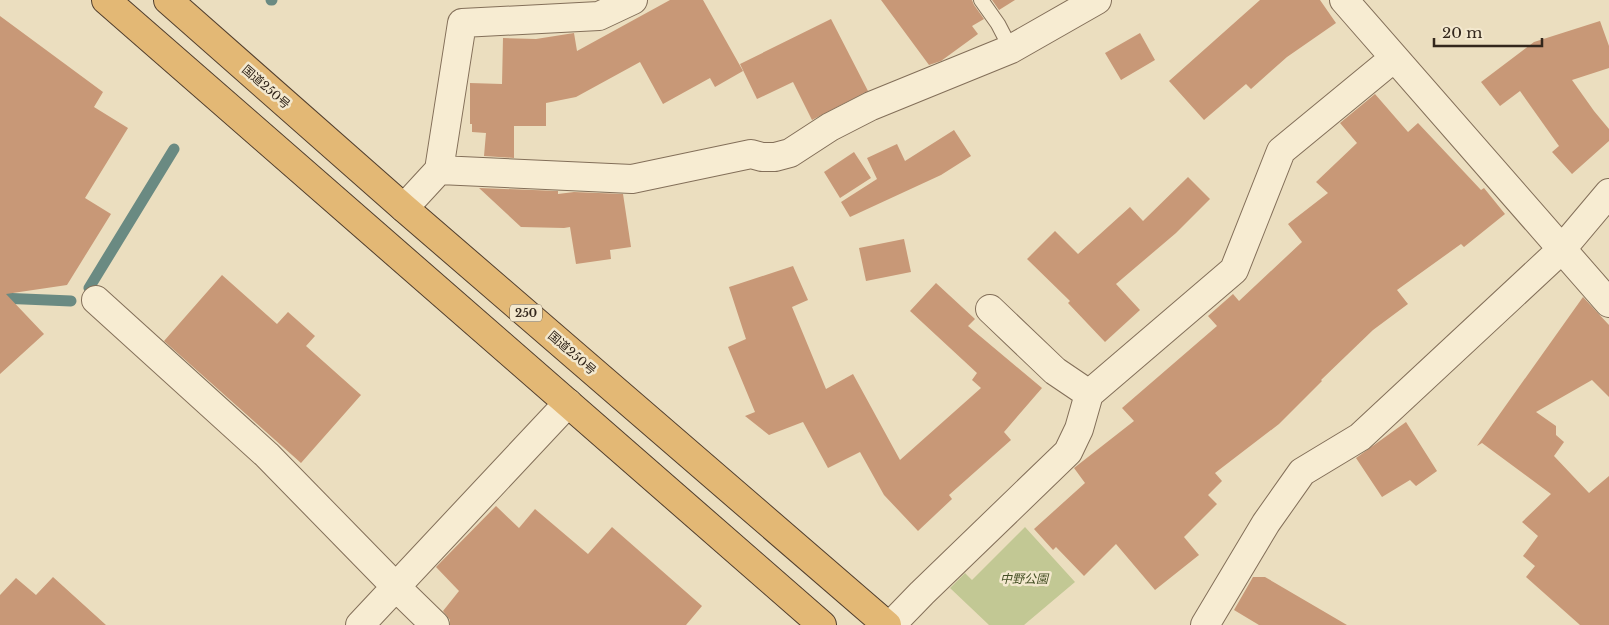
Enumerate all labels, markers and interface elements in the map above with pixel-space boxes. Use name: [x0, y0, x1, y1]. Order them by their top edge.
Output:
scale bar: [1434, 15, 1542, 47]
text: 20 m: [1442, 23, 1482, 42]
street label: 国道250号: [239, 62, 293, 112]
road number: 250: [510, 304, 542, 322]
street label: 国道250号: [545, 328, 599, 378]
park label: 中野公園: [1000, 571, 1050, 586]

